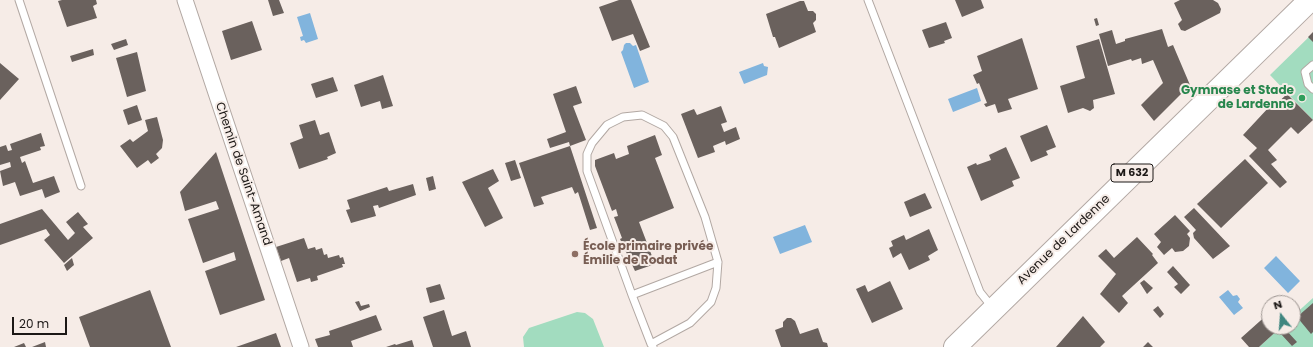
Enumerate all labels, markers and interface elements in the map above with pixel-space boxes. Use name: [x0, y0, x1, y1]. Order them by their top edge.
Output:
place label: Gymnase et Stade de Lardenne: [1181, 84, 1294, 112]
marker: Gymnase et Stade de Lardenne: [1297, 93, 1307, 103]
street label: Chemin de Saint-Amand: [212, 101, 274, 247]
road number: M 632: [1111, 164, 1153, 182]
street label: Avenue de Lardenne: [1015, 192, 1113, 288]
place label: École primaire privée Émilie de Rodat: [583, 240, 713, 268]
marker: École primaire privée Émilie de Rodat: [570, 249, 580, 259]
north arrow: [1261, 295, 1301, 335]
text: N: [1271, 296, 1284, 313]
scale bar: [14, 309, 69, 335]
text: 20 m: [19, 315, 49, 332]

